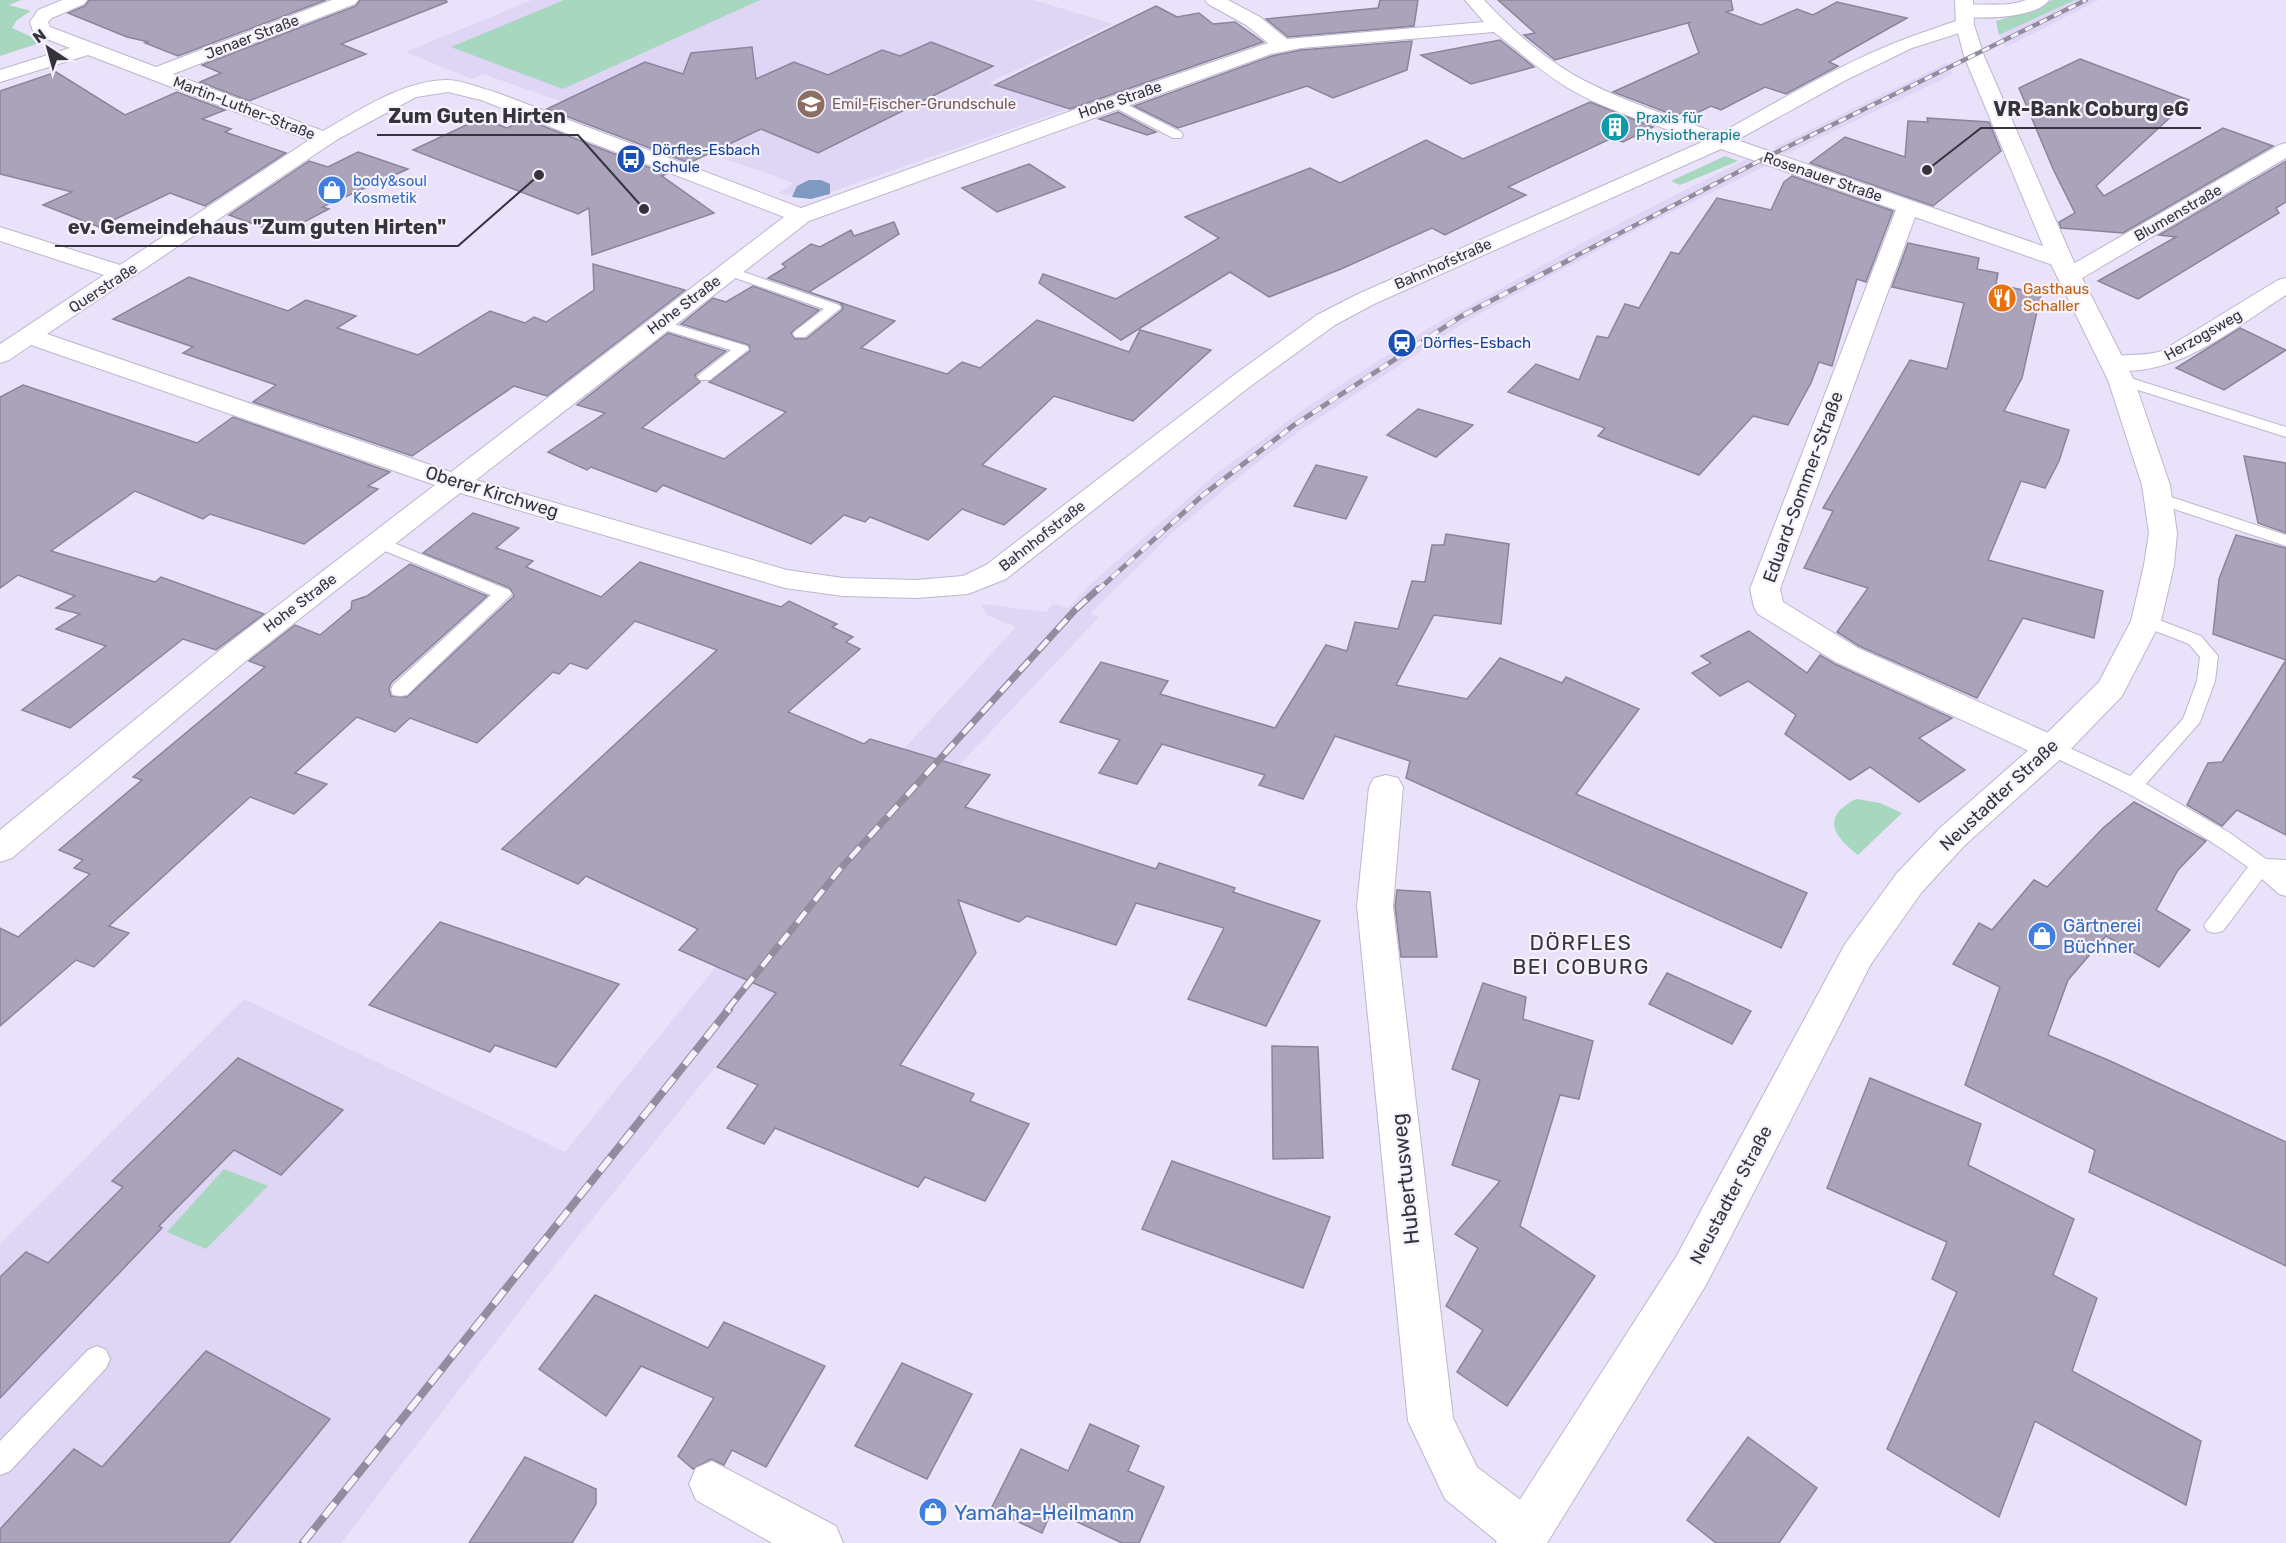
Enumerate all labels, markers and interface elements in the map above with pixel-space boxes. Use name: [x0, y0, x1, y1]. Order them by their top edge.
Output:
street label: Jenaer Straße: [203, 11, 301, 63]
north arrow: [18, 18, 78, 78]
text: N: [29, 25, 50, 47]
street label: Martin-Luther-Straße: [170, 73, 318, 143]
street label: Hohe Straße: [1076, 77, 1164, 123]
school or university icon: Emil-Fischer-Grundschule: [795, 88, 827, 120]
callout: VR-Bank Coburg eG: [1981, 90, 2201, 128]
place label: Emil-Fischer-Grundschule: [832, 95, 1016, 113]
callout: Zum Guten Hirten: [377, 97, 578, 135]
text: VR-Bank Coburg eG: [1993, 97, 2189, 121]
text: Zum Guten Hirten: [388, 104, 566, 128]
place label: Praxis für Physiotherapie: [1636, 109, 1741, 144]
building icon: Praxis für Physiotherapie: [1599, 111, 1631, 143]
place label: Dörfles-Esbach Schule: [652, 141, 760, 176]
bus stop icon: Dörfles-Esbach Schule: [615, 143, 647, 175]
street label: Rosenauer Straße: [1761, 148, 1885, 206]
place label: body&soul Kosmetik: [353, 172, 427, 207]
shop icon: body&soul Kosmetik: [316, 174, 348, 206]
street label: Blumenstraße: [2131, 181, 2225, 245]
callout: ev. Gemeindehaus "Zum guten Hirten": [55, 208, 458, 246]
text: ev. Gemeindehaus "Zum guten Hirten": [68, 215, 446, 239]
street label: Bahnhofstraße: [1392, 235, 1494, 293]
street label: Querstraße: [65, 259, 141, 317]
street label: Hohe Straße: [644, 272, 724, 338]
place label: Gasthaus Schaller: [2023, 280, 2089, 315]
restaurant icon: Gasthaus Schaller: [1986, 282, 2018, 314]
street label: Herzogsweg: [2161, 306, 2245, 364]
station icon: Dörfles-Esbach: [1386, 327, 1418, 359]
place label: Dörfles-Esbach: [1423, 334, 1531, 352]
street label: Eduard-Sommer-Straße: [1758, 388, 1848, 586]
street label: Oberer Kirchweg: [423, 461, 561, 523]
street label: Bahnhofstraße: [995, 497, 1089, 575]
street label: Hohe Straße: [260, 570, 340, 636]
street label: Neustadter Straße: [1935, 735, 2063, 855]
place label: Gärtnerei Büchner: [2063, 915, 2141, 958]
shop icon: Gärtnerei Büchner: [2026, 920, 2058, 952]
district label: DÖRFLES BEI COBURG: [1512, 930, 1650, 979]
street label: Hubertusweg: [1386, 1112, 1424, 1246]
street label: Neustadter Straße: [1685, 1122, 1777, 1268]
shop icon: Yamaha-Heilmann: [917, 1496, 949, 1528]
place label: Yamaha-Heilmann: [954, 1500, 1134, 1525]

